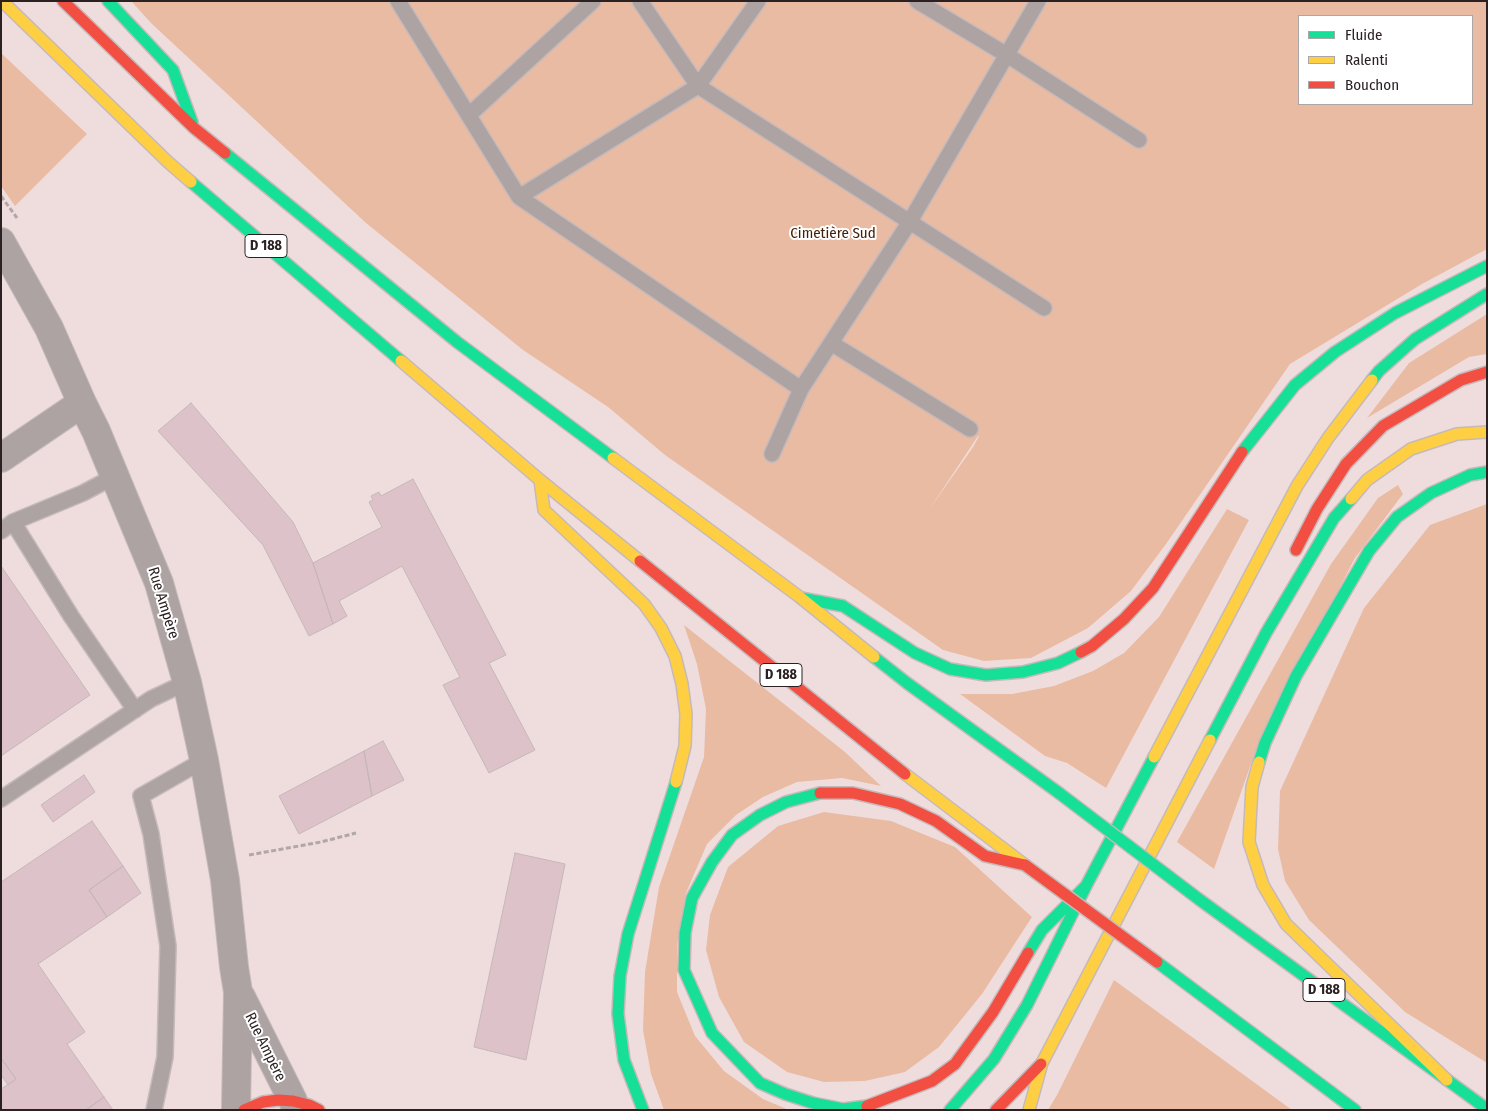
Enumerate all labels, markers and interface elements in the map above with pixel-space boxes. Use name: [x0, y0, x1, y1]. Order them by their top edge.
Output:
legend: [1298, 15, 1473, 105]
text: Fluide: [1345, 26, 1382, 44]
text: Ralenti: [1345, 51, 1388, 69]
text: Bouchon: [1345, 76, 1399, 94]
park label: Cimetière Sud: [790, 225, 876, 243]
road number: D 188: [245, 235, 287, 258]
street label: Rue Ampère: [144, 565, 182, 641]
road number: D 188: [760, 664, 802, 686]
road number: D 188: [1303, 978, 1345, 1002]
street label: Rue Ampère: [241, 1010, 289, 1084]

